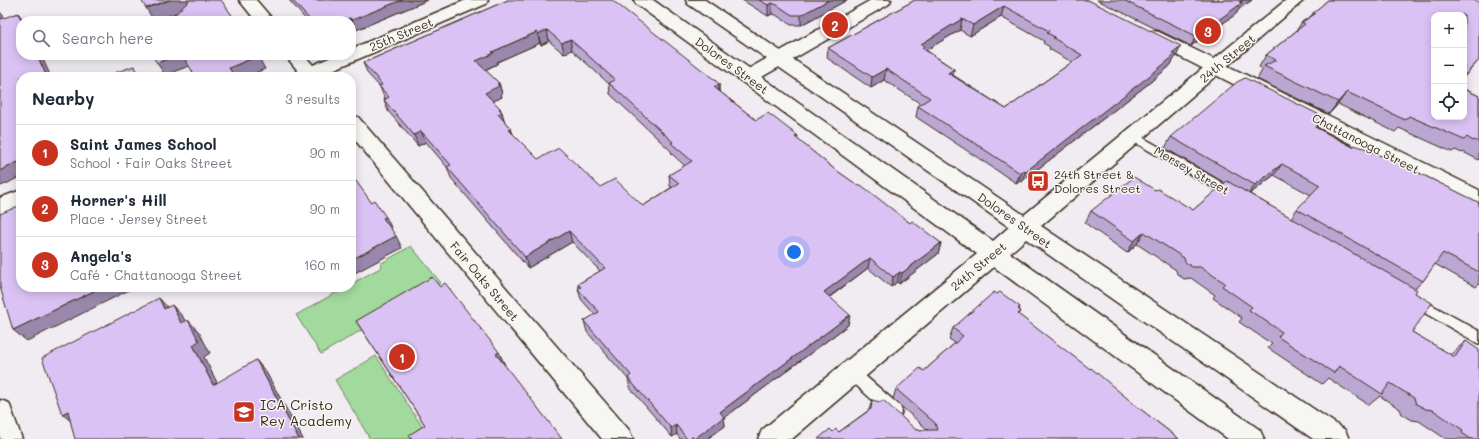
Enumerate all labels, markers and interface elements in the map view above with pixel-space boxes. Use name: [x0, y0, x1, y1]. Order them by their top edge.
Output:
pin: 2: [822, 10, 848, 40]
map controls: [1431, 12, 1467, 120]
button: +: [1431, 12, 1467, 48]
street label: 25th Street: [367, 13, 435, 55]
search box: [16, 16, 356, 60]
pin: 3: [1195, 16, 1221, 46]
icon: search: [30, 27, 52, 49]
text: Search here: [62, 28, 153, 48]
street label: 24th Street: [1196, 30, 1258, 86]
street label: Dolores Street: [692, 33, 772, 97]
button: −: [1431, 48, 1467, 84]
button: locate: [1431, 84, 1467, 120]
text: Nearby: [32, 87, 94, 109]
text: 3 results: [285, 90, 340, 107]
street label: Chattanooga Street: [1310, 109, 1422, 177]
text: Saint James School: [70, 134, 217, 154]
street label: Mersey Street: [1151, 142, 1233, 198]
text: 1: [42, 144, 48, 161]
text: 90 m: [310, 144, 340, 161]
text: School · Fair Oaks Street: [70, 154, 232, 171]
place label: 24th Street & Dolores Street: [1054, 166, 1141, 196]
bus stop icon: 24th Street & Dolores Street: [1025, 168, 1051, 194]
street label: Dolores Street: [975, 189, 1055, 251]
text: Horner's Hill: [70, 190, 167, 210]
text: 2: [41, 200, 49, 217]
text: 90 m: [310, 200, 340, 217]
text: Place · Jersey Street: [70, 210, 207, 227]
street label: Fair Oaks Street: [447, 238, 523, 324]
street label: 24th Street: [947, 238, 1009, 294]
your location: [784, 242, 804, 262]
text: Angela's: [70, 246, 132, 266]
text: 3: [41, 256, 49, 273]
text: 160 m: [304, 256, 340, 273]
text: Café · Chattanooga Street: [70, 266, 242, 283]
pin: 1: [389, 342, 415, 372]
place label: ICA Cristo Rey Academy: [260, 395, 352, 430]
school or university icon: ICA Cristo Rey Academy: [231, 399, 257, 425]

